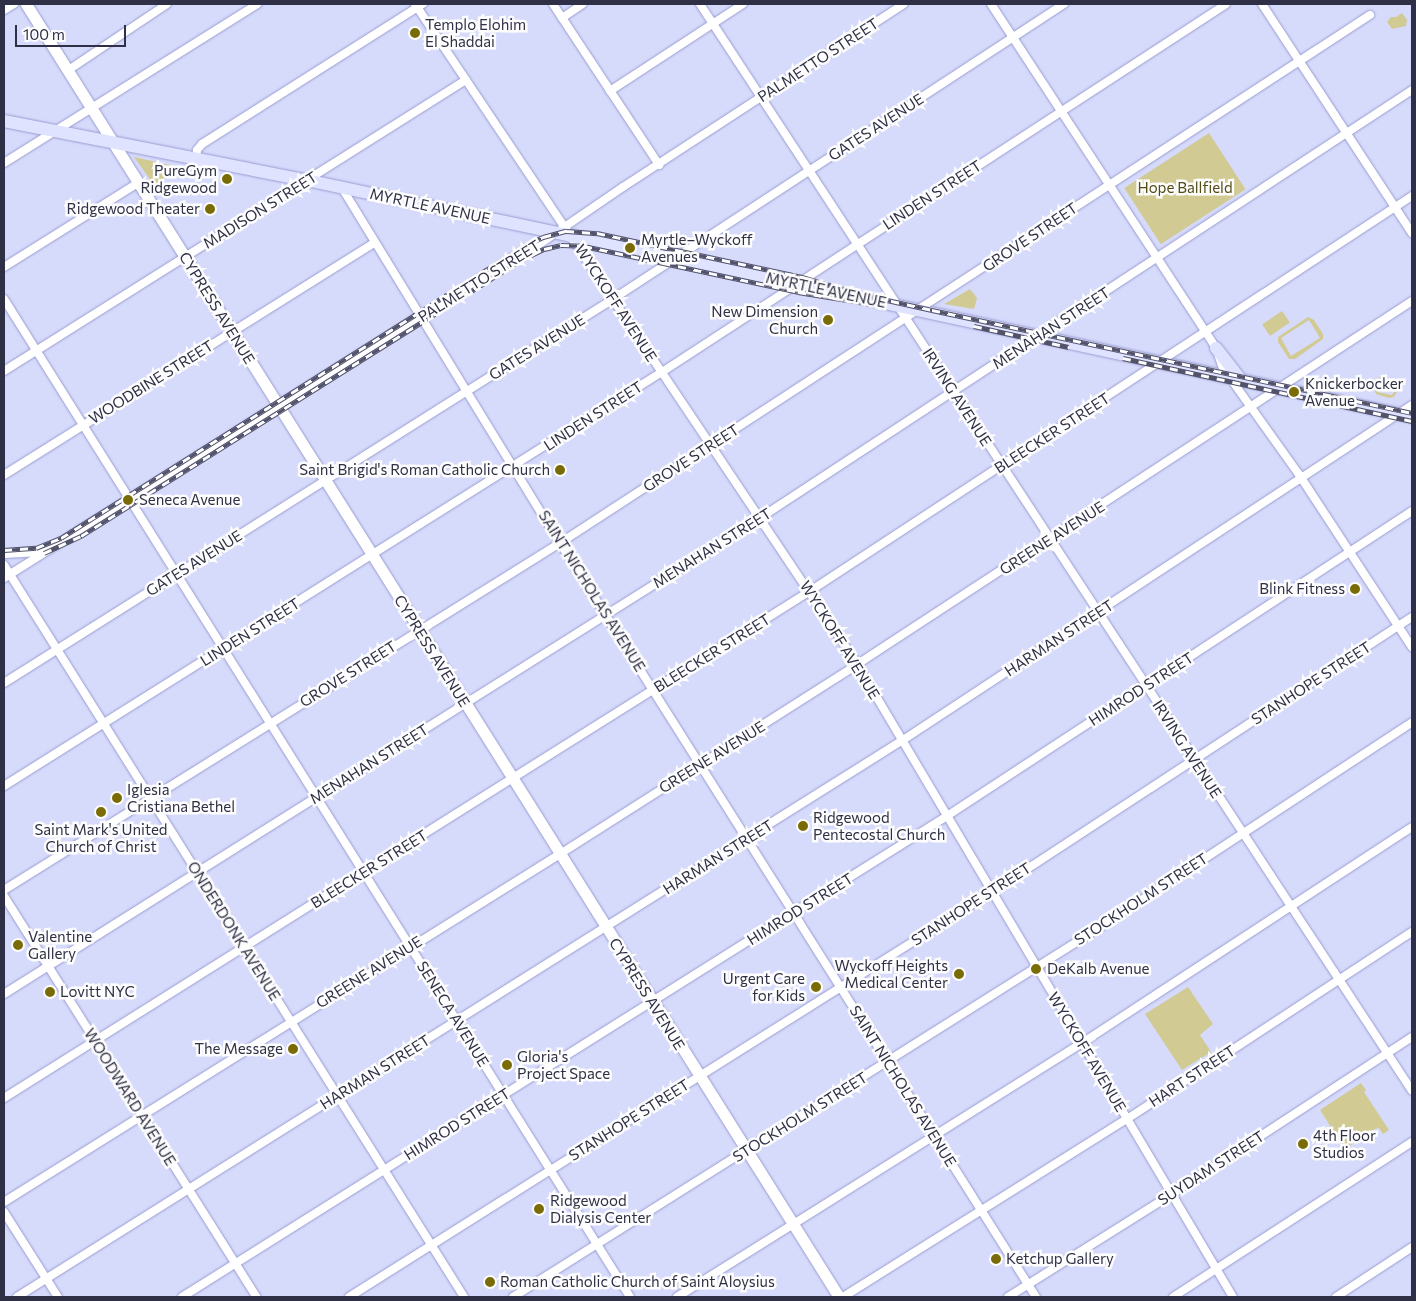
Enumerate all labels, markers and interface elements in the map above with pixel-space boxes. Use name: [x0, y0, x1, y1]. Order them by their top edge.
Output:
street label: PALMETTO STREET: [754, 14, 882, 106]
scale bar: [18, 15, 129, 47]
place label: Templo Elohim El Shaddai: [425, 15, 526, 50]
text: 100 m: [23, 25, 65, 43]
marker: Templo Elohim El Shaddai: [409, 27, 421, 39]
street label: GATES AVENUE: [825, 90, 927, 164]
street label: LINDEN STREET: [879, 156, 985, 234]
place label: PureGym Ridgewood: [140, 161, 217, 196]
street label: MADISON STREET: [200, 168, 320, 252]
marker: PureGym Ridgewood: [221, 173, 233, 185]
park label: Hope Ballfield: [1137, 179, 1233, 197]
street label: MYRTLE AVENUE: [368, 184, 492, 228]
street label: GROVE STREET: [979, 199, 1081, 275]
place label: Ridgewood Theater: [67, 200, 200, 218]
marker: Ridgewood Theater: [204, 203, 216, 215]
place label: Myrtle–Wyckoff Avenues: [641, 230, 752, 265]
street label: PALMETTO STREET: [415, 236, 543, 326]
street label: WYCKOFF AVENUE: [571, 241, 661, 365]
marker: Myrtle–Wyckoff Avenues: [623, 241, 637, 255]
street label: CYPRESS AVENUE: [175, 249, 259, 367]
street label: MYRTLE AVENUE: [764, 268, 888, 312]
street label: MENAHAN STREET: [989, 283, 1113, 373]
place label: New Dimension Church: [711, 302, 818, 337]
street label: GATES AVENUE: [486, 310, 588, 384]
marker: New Dimension Church: [822, 314, 834, 326]
street label: WOODBINE STREET: [86, 336, 216, 428]
street label: IRVING AVENUE: [919, 345, 995, 449]
place label: Knickerbocker Avenue: [1305, 374, 1404, 409]
street label: LINDEN STREET: [540, 377, 646, 455]
marker: Knickerbocker Avenue: [1287, 385, 1301, 399]
street label: BLEECKER STREET: [991, 389, 1113, 477]
street label: GROVE STREET: [640, 420, 742, 496]
place label: Saint Brigid's Roman Catholic Church: [299, 461, 550, 479]
marker: Saint Brigid's Roman Catholic Church: [554, 464, 566, 476]
place label: Seneca Avenue: [139, 491, 240, 509]
marker: Seneca Avenue: [121, 493, 135, 507]
street label: GREENE AVENUE: [996, 497, 1108, 579]
street label: MENAHAN STREET: [649, 504, 775, 592]
street label: SAINT NICHOLAS AVENUE: [535, 507, 649, 675]
street label: GATES AVENUE: [143, 526, 245, 600]
street label: WYCKOFF AVENUE: [796, 577, 884, 703]
place label: Blink Fitness: [1259, 580, 1345, 598]
marker: Blink Fitness: [1349, 583, 1361, 595]
street label: CYPRESS AVENUE: [390, 592, 474, 710]
street label: LINDEN STREET: [197, 594, 303, 670]
street label: HARMAN STREET: [1001, 596, 1117, 680]
street label: BLEECKER STREET: [650, 610, 774, 696]
street label: GROVE STREET: [296, 637, 400, 711]
street label: STANHOPE STREET: [1248, 638, 1374, 728]
street label: HIMROD STREET: [1085, 648, 1197, 730]
street label: IRVING AVENUE: [1149, 697, 1225, 801]
street label: GREENE AVENUE: [656, 717, 768, 797]
street label: MENAHAN STREET: [306, 720, 432, 808]
place label: Iglesia Cristiana Bethel: [127, 780, 235, 815]
marker: Iglesia Cristiana Bethel: [111, 792, 123, 804]
marker: Saint Mark's United Church of Christ: [95, 806, 107, 818]
place label: Ridgewood Pentecostal Church: [813, 808, 945, 843]
street label: HARMAN STREET: [660, 816, 776, 898]
place label: Saint Mark's United Church of Christ: [34, 820, 168, 855]
marker: Ridgewood Pentecostal Church: [797, 820, 809, 832]
street label: BLEECKER STREET: [307, 826, 431, 912]
street label: STOCKHOLM STREET: [1071, 849, 1211, 949]
street label: ONDERDONK AVENUE: [184, 858, 284, 1004]
street label: STANHOPE STREET: [908, 859, 1034, 949]
street label: HIMROD STREET: [744, 869, 856, 949]
place label: Valentine Gallery: [28, 927, 92, 962]
street label: GREENE AVENUE: [313, 932, 425, 1012]
street label: CYPRESS AVENUE: [605, 935, 689, 1053]
marker: Valentine Gallery: [12, 939, 24, 951]
place label: Wyckoff Heights Medical Center: [835, 956, 948, 991]
street label: SENECA AVENUE: [413, 958, 493, 1070]
place label: DeKalb Avenue: [1047, 960, 1149, 978]
marker: DeKalb Avenue: [1029, 962, 1043, 976]
marker: Wyckoff Heights Medical Center: [952, 967, 966, 981]
place label: Urgent Care for Kids: [723, 969, 805, 1004]
marker: Urgent Care for Kids: [809, 980, 823, 994]
place label: Lovitt NYC: [60, 983, 135, 1001]
marker: Lovitt NYC: [44, 986, 56, 998]
street label: WYCKOFF AVENUE: [1044, 989, 1130, 1115]
street label: SAINT NICHOLAS AVENUE: [846, 1002, 960, 1170]
street label: WOODWARD AVENUE: [80, 1025, 180, 1169]
street label: HARMAN STREET: [317, 1031, 433, 1113]
place label: The Message: [194, 1040, 283, 1058]
street label: HART STREET: [1145, 1041, 1239, 1111]
marker: The Message: [287, 1043, 299, 1055]
place label: Gloria's Project Space: [517, 1047, 610, 1082]
marker: Gloria's Project Space: [501, 1059, 513, 1071]
street label: STOCKHOLM STREET: [729, 1068, 871, 1166]
street label: STANHOPE STREET: [565, 1076, 693, 1164]
street label: HIMROD STREET: [401, 1084, 513, 1164]
place label: 4th Floor Studios: [1313, 1126, 1376, 1161]
street label: SUYDAM STREET: [1154, 1127, 1268, 1209]
marker: 4th Floor Studios: [1297, 1138, 1309, 1150]
place label: Ridgewood Dialysis Center: [550, 1191, 651, 1226]
marker: Ridgewood Dialysis Center: [532, 1202, 546, 1216]
place label: Ketchup Gallery: [1006, 1250, 1114, 1268]
marker: Ketchup Gallery: [990, 1253, 1002, 1265]
place label: Roman Catholic Church of Saint Aloysius: [500, 1273, 775, 1291]
marker: Roman Catholic Church of Saint Aloysius: [484, 1276, 496, 1288]

